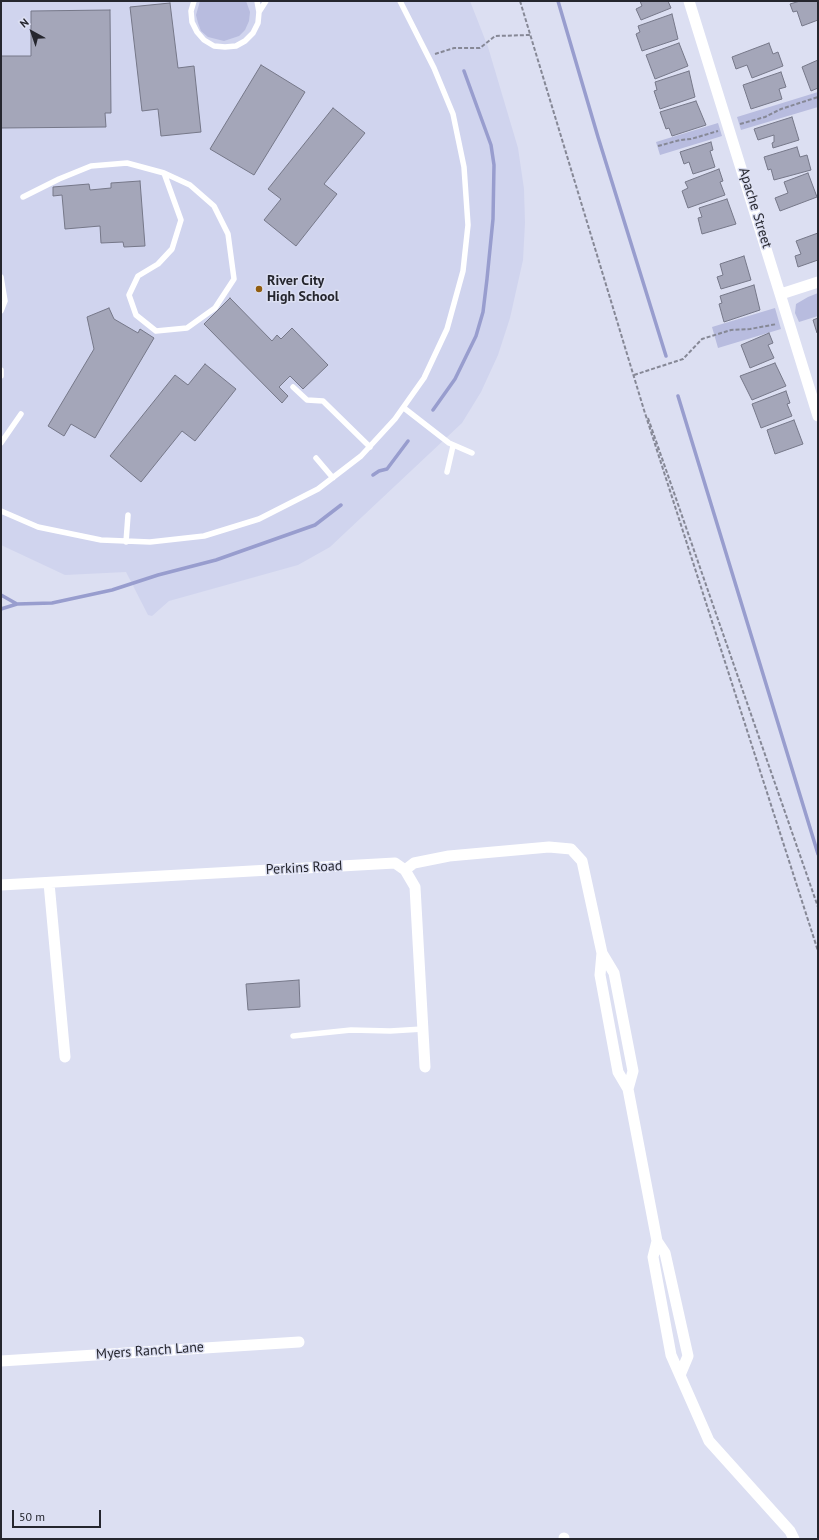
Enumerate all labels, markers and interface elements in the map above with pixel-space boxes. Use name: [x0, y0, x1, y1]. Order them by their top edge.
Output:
north arrow: [12, 12, 52, 52]
text: N: [17, 15, 32, 30]
street label: Apache Street: [735, 166, 775, 250]
place label: River City High School: [267, 273, 339, 306]
marker: River City High School: [254, 284, 264, 294]
street label: Perkins Road: [265, 858, 343, 878]
street label: Myers Ranch Lane: [95, 1339, 205, 1363]
scale bar: [14, 1502, 103, 1528]
text: 50 m: [19, 1509, 45, 1524]

